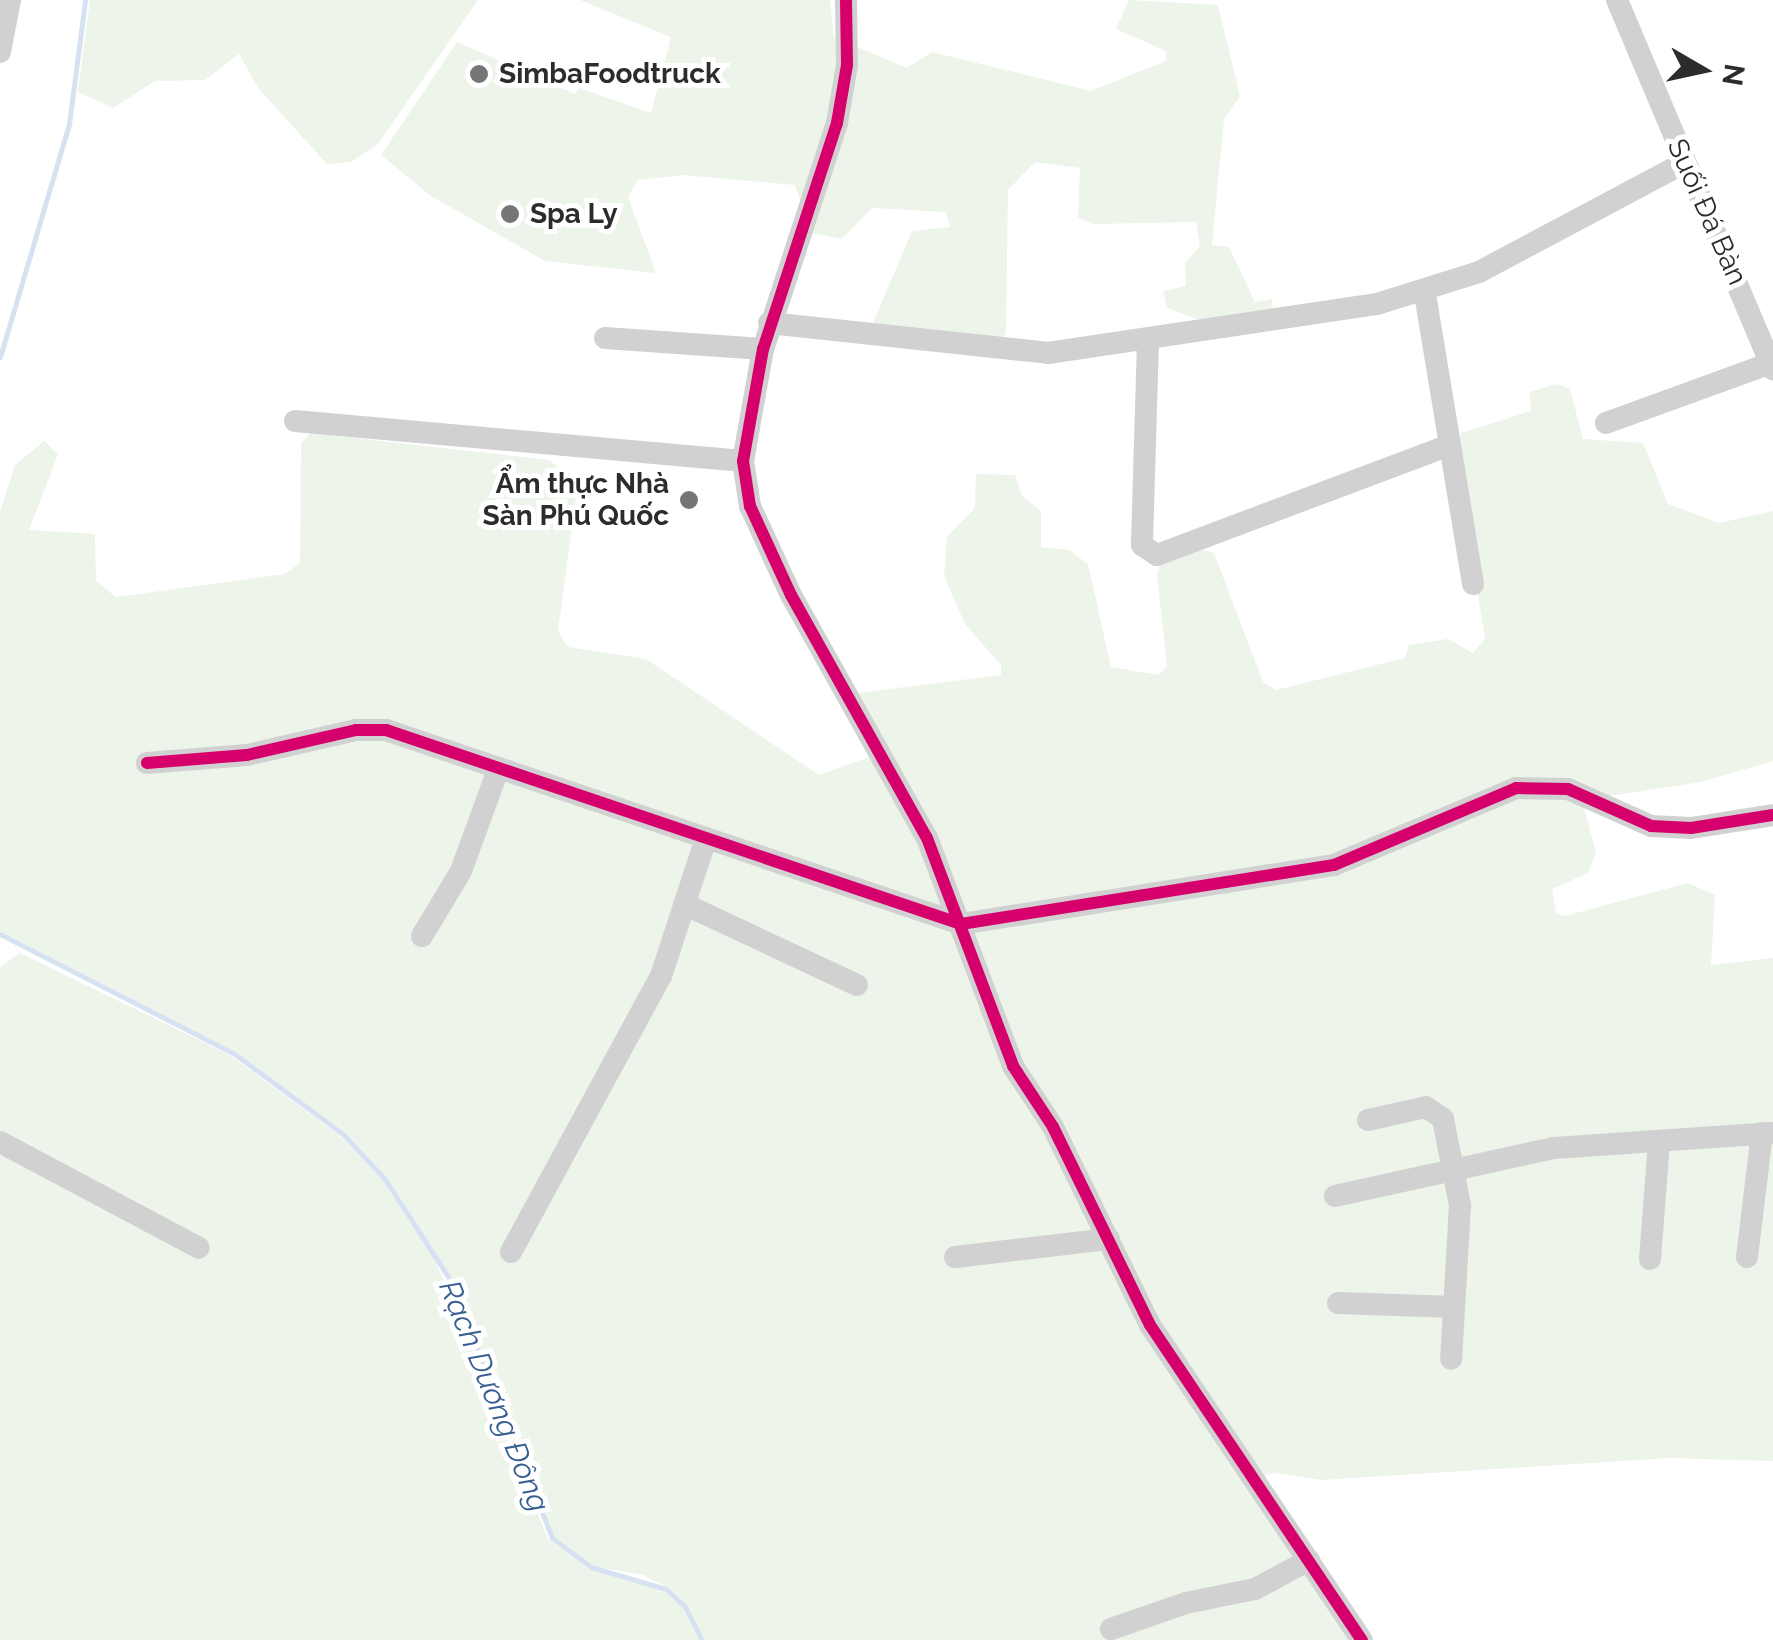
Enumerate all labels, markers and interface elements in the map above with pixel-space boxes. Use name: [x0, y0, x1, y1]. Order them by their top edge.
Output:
north arrow: [1653, 20, 1753, 120]
place label: SimbaFoodtruck: [499, 57, 721, 91]
text: N: [1715, 62, 1751, 88]
marker: SimbaFoodtruck: [468, 63, 490, 85]
street label: Suối Đá Bàn: [1660, 134, 1754, 290]
place label: Spa Ly: [530, 197, 618, 231]
marker: Spa Ly: [499, 203, 521, 225]
place label: Ẩm thực Nhà Sàn Phú Quốc: [483, 467, 669, 533]
marker: Ẩm thực Nhà Sàn Phú Quốc: [678, 489, 700, 511]
water label: Rạch Dương Đông: [431, 1275, 557, 1517]

